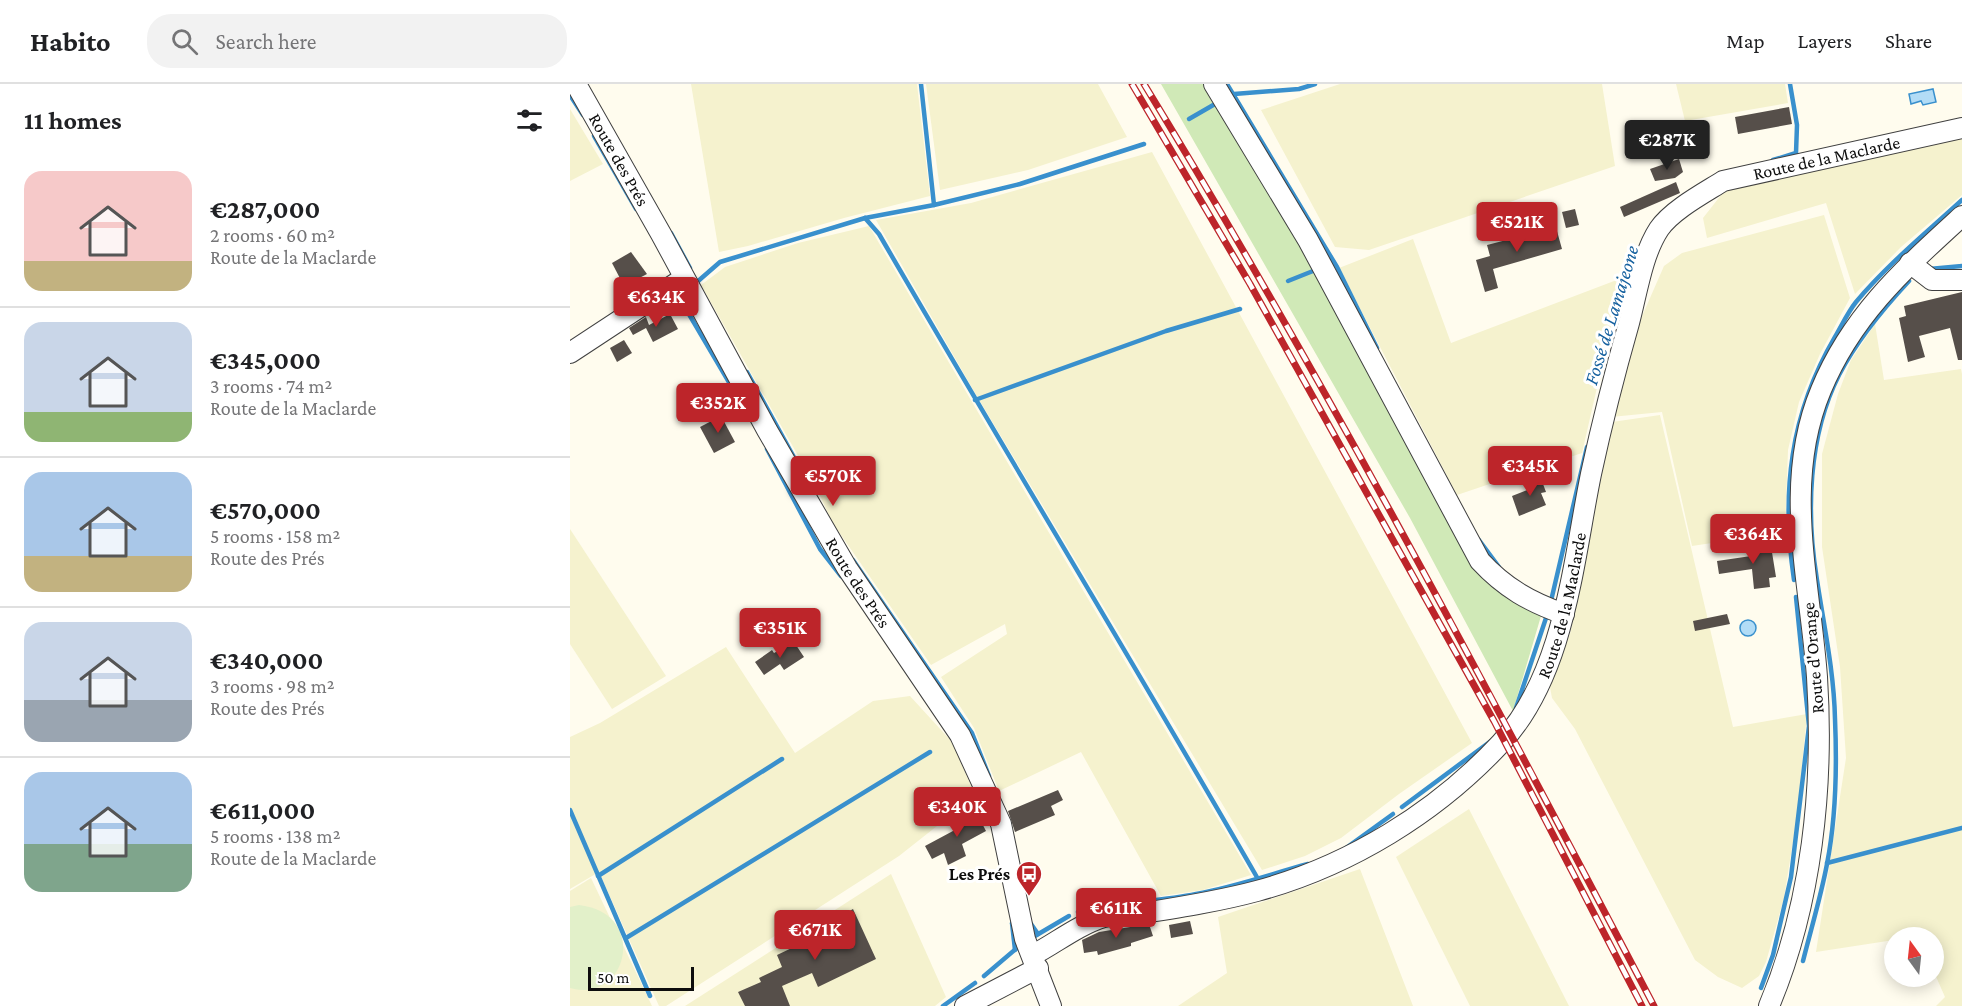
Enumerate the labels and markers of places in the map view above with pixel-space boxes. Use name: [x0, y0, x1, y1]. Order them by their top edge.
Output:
pin: €287K: [1625, 120, 1709, 171]
pin: €521K: [1475, 202, 1559, 253]
pin: €634K: [614, 277, 698, 328]
pin: €352K: [676, 383, 760, 434]
pin: €345K: [1488, 446, 1572, 497]
pin: €570K: [791, 456, 875, 507]
pin: €364K: [1711, 514, 1795, 565]
pin: €351K: [738, 608, 822, 659]
pin: €340K: [915, 787, 999, 838]
bus stop icon: Les Prés: [1014, 859, 1044, 897]
place label: Les Prés: [949, 864, 1010, 884]
pin: €611K: [1074, 888, 1158, 939]
pin: €671K: [773, 910, 857, 961]

